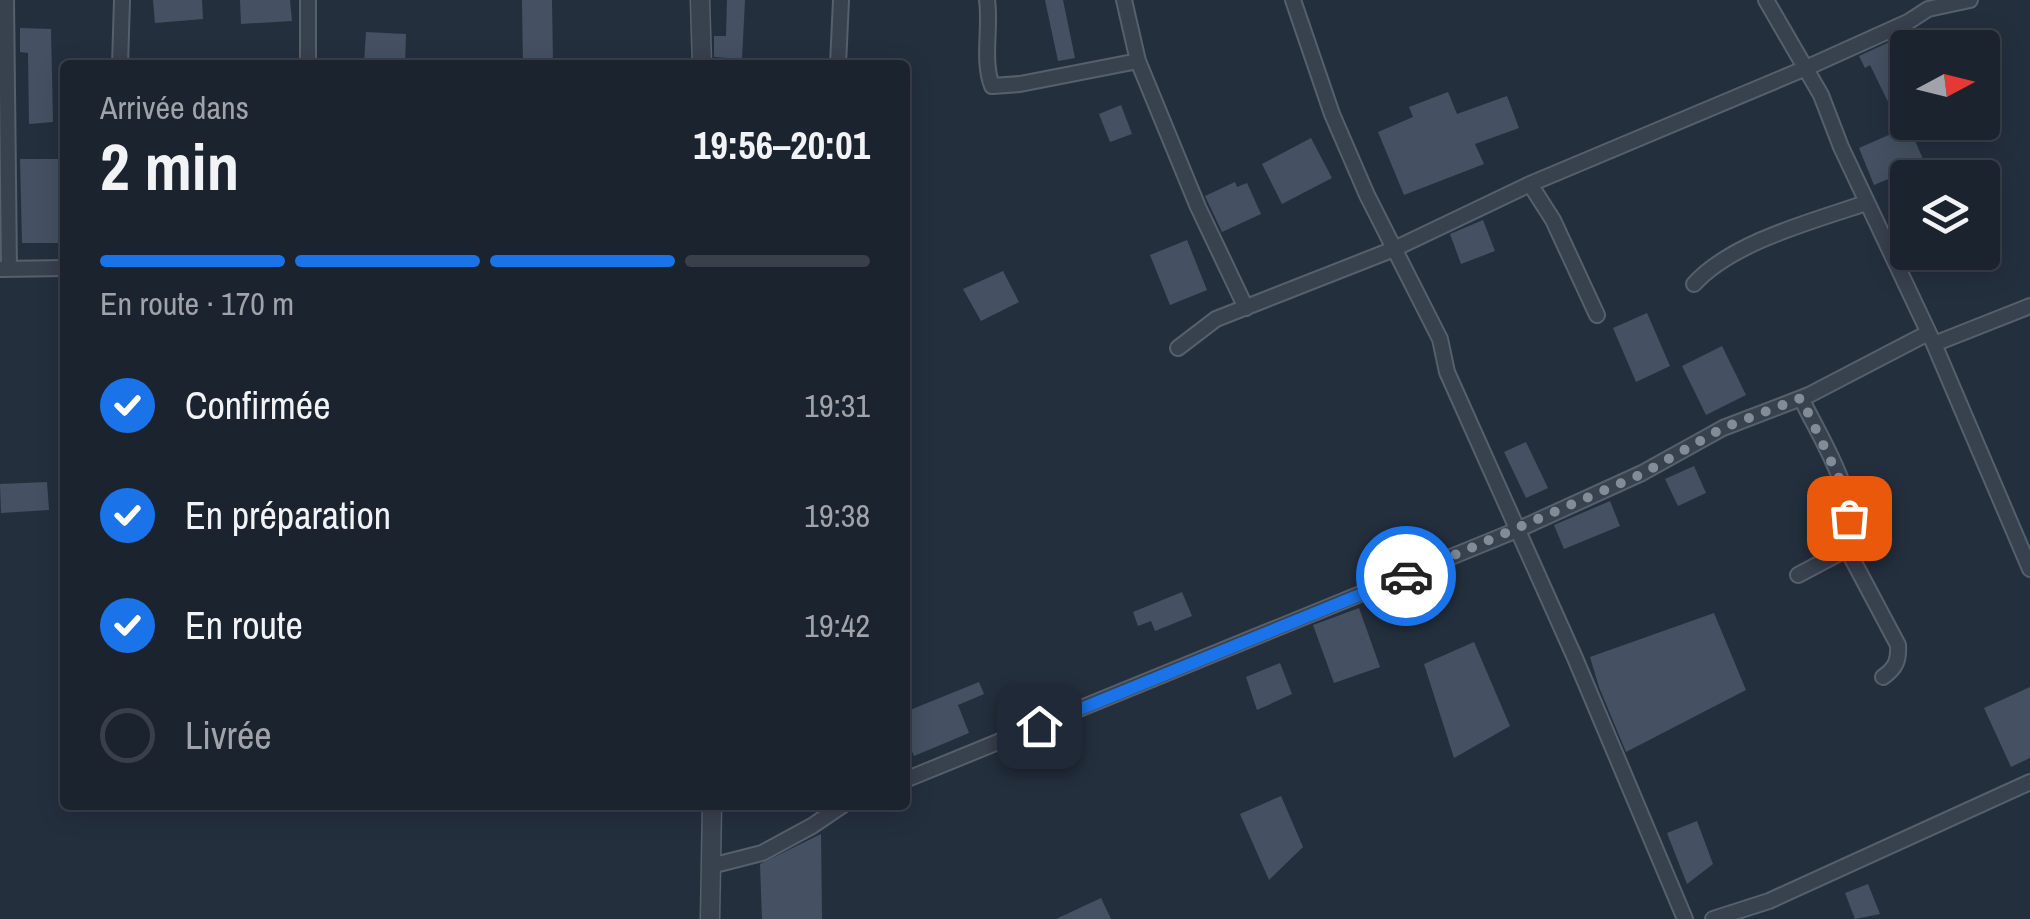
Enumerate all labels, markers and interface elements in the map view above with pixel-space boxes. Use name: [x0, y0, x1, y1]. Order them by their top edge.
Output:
north arrow: [1890, 30, 2000, 140]
map controls: [1890, 30, 2000, 270]
text: Arrivée dans: [100, 86, 249, 129]
text: 19:56–20:01: [693, 120, 870, 171]
text: 2 min: [100, 123, 239, 210]
button: layers: [1890, 160, 2000, 270]
text: En route · 170 m: [100, 282, 294, 325]
icon: check: [100, 378, 155, 433]
text: Confirmée: [185, 380, 330, 431]
text: 19:31: [804, 384, 870, 427]
pin: [1807, 476, 1892, 561]
icon: check: [100, 488, 155, 543]
text: En préparation: [185, 490, 391, 541]
icon: bag: [1822, 491, 1877, 546]
text: 19:38: [804, 494, 870, 537]
courier: [1356, 526, 1456, 626]
icon: car: [1379, 549, 1434, 604]
icon: check: [100, 598, 155, 653]
text: En route: [185, 600, 303, 651]
text: 19:42: [804, 604, 870, 647]
pin: [997, 684, 1082, 769]
icon: home: [1012, 699, 1067, 754]
text: Livrée: [185, 710, 272, 761]

